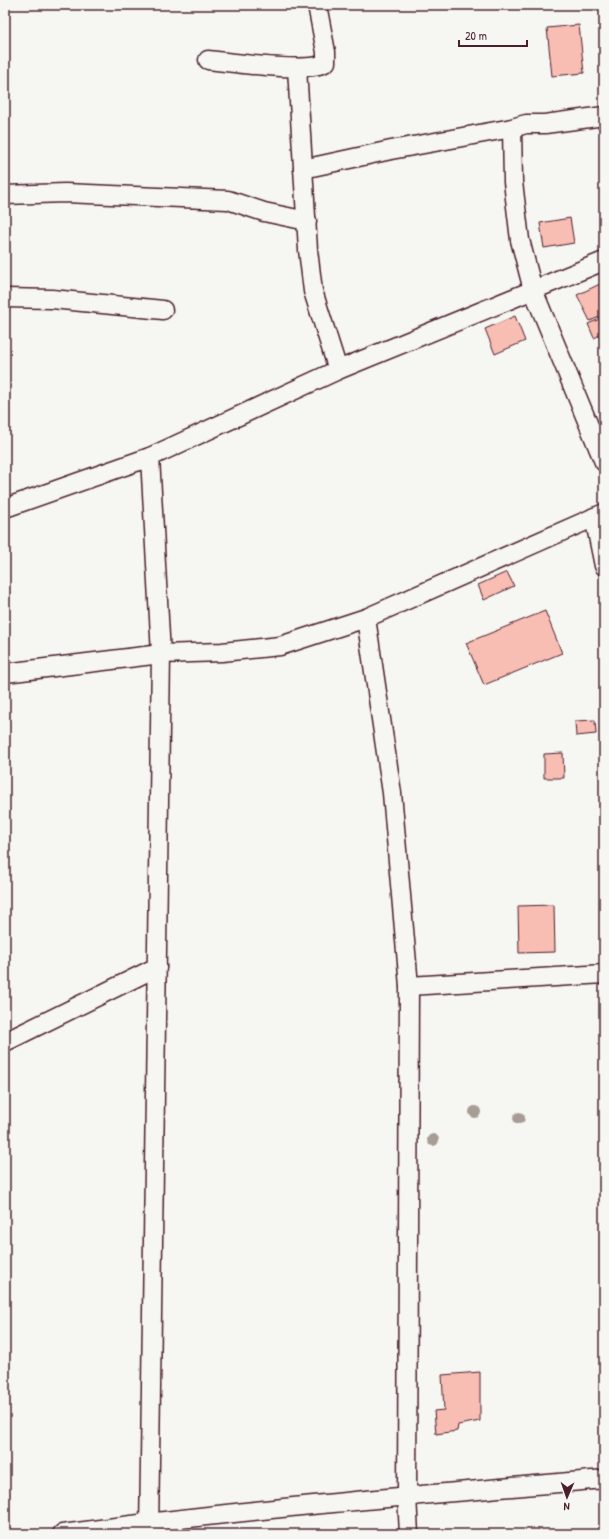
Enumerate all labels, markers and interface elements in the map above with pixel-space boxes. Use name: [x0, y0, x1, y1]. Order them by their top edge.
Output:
scale bar: [459, 22, 527, 48]
text: 20 m: [465, 27, 487, 44]
north arrow: [547, 1477, 587, 1517]
text: N: [563, 1500, 570, 1514]

